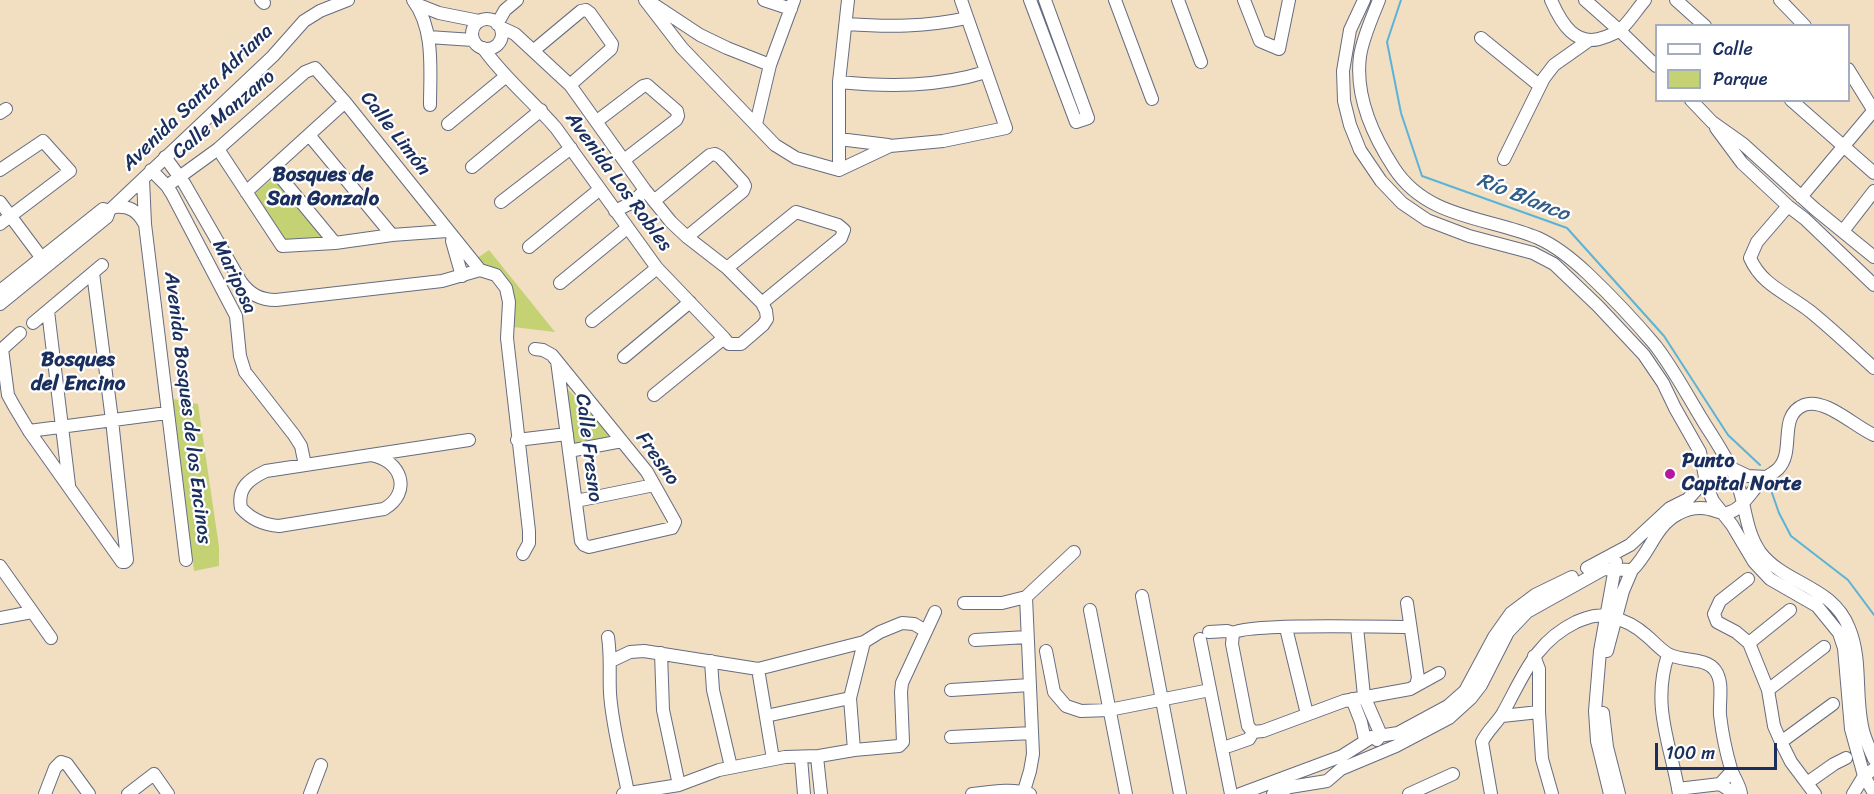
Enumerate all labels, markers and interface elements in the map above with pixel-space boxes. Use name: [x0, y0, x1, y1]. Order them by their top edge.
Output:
street label: Avenida Santa Adriana: [118, 20, 278, 176]
legend: [1655, 24, 1850, 102]
text: Calle: [1713, 33, 1753, 65]
text: Parque: [1713, 63, 1767, 95]
street label: Calle Manzano: [168, 65, 280, 165]
street label: Calle Limón: [355, 87, 435, 181]
street label: Avenida Los Robles: [559, 108, 677, 256]
district label: Bosques de San Gonzalo: [267, 163, 379, 213]
water label: Río Blanco: [1473, 168, 1573, 228]
street label: Mariposa: [206, 236, 262, 318]
street label: Avenida Bosques de los Encinos: [158, 270, 216, 546]
district label: Bosques del Encino: [31, 348, 125, 398]
street label: Calle Fresno: [569, 392, 607, 504]
street label: Fresno: [630, 428, 684, 490]
place label: Punto Capital Norte: [1682, 450, 1802, 497]
marker: Punto Capital Norte: [1663, 467, 1677, 481]
scale bar: [1658, 731, 1780, 769]
text: 100 m: [1666, 737, 1715, 769]

